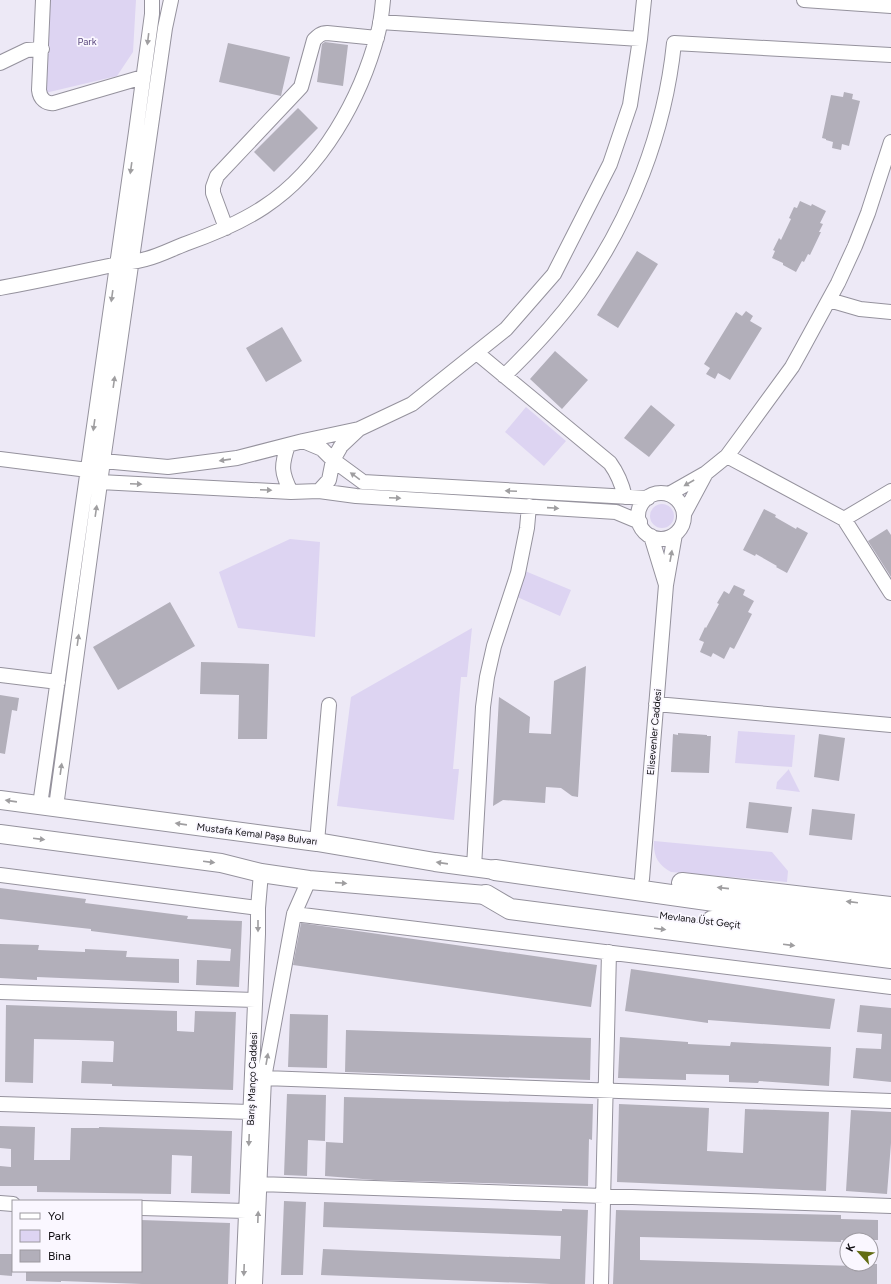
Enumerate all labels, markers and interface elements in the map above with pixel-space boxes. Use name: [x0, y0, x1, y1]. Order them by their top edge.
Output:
one-way arrow: [145, 33, 151, 45]
park label: Park: [77, 35, 97, 48]
one-way arrow: [128, 162, 134, 174]
one-way arrow: [109, 290, 115, 302]
one-way arrow: [111, 376, 117, 388]
one-way arrow: [91, 419, 97, 431]
one-way arrow: [219, 457, 231, 463]
one-way arrow: [350, 472, 360, 480]
one-way arrow: [683, 479, 695, 486]
one-way arrow: [130, 480, 142, 487]
one-way arrow: [260, 487, 272, 494]
one-way arrow: [505, 487, 517, 494]
one-way arrow: [389, 495, 401, 502]
one-way arrow: [93, 505, 99, 517]
one-way arrow: [547, 505, 560, 511]
one-way arrow: [668, 550, 674, 562]
one-way arrow: [75, 634, 81, 646]
street label: Elisevenler Caddesi: [644, 688, 664, 776]
one-way arrow: [58, 763, 64, 775]
one-way arrow: [5, 798, 17, 804]
street label: Mustafa Kemal Paşa Bulvarı: [196, 820, 318, 848]
one-way arrow: [175, 821, 188, 827]
one-way arrow: [33, 836, 45, 843]
one-way arrow: [203, 859, 215, 865]
one-way arrow: [436, 860, 448, 866]
one-way arrow: [335, 879, 347, 886]
one-way arrow: [717, 884, 729, 891]
one-way arrow: [846, 899, 858, 905]
street label: Mevlana Üst Geçit: [659, 909, 742, 931]
one-way arrow: [255, 920, 261, 933]
one-way arrow: [654, 925, 666, 932]
one-way arrow: [783, 942, 795, 948]
street label: Barış Manço Caddesi: [244, 1032, 260, 1126]
one-way arrow: [264, 1053, 270, 1066]
one-way arrow: [246, 1134, 253, 1146]
legend: [12, 1200, 142, 1272]
text: Yol: [48, 1209, 64, 1223]
one-way arrow: [254, 1211, 261, 1223]
text: Park: [48, 1229, 71, 1243]
north arrow: [839, 1232, 879, 1272]
text: K: [843, 1241, 858, 1254]
text: Bina: [48, 1249, 71, 1263]
one-way arrow: [241, 1264, 247, 1277]

